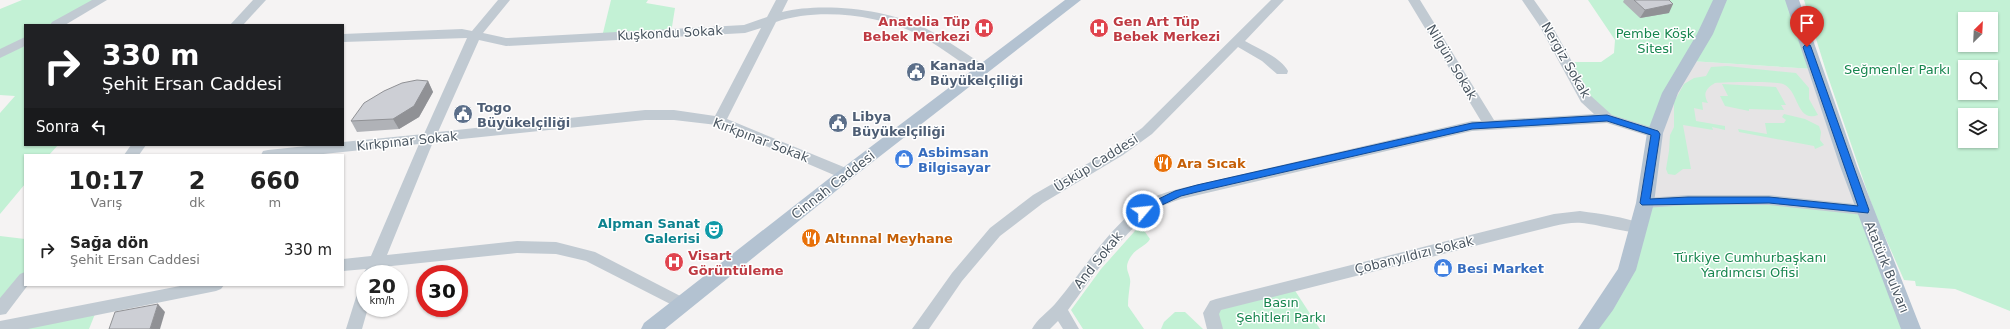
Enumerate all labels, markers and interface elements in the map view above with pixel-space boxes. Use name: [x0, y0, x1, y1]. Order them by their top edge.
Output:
pin: [1790, 6, 1824, 47]
icon: arrive: [1796, 12, 1818, 34]
north arrow: [1958, 12, 1998, 52]
map controls: [1958, 12, 1998, 148]
place label: Anatolia Tüp Bebek Merkezi: [863, 14, 970, 44]
place label: Gen Art Tüp Bebek Merkezi: [1113, 14, 1220, 44]
hospital icon: Anatolia Tüp Bebek Merkezi: [973, 17, 995, 39]
hospital icon: Gen Art Tüp Bebek Merkezi: [1088, 17, 1110, 39]
street label: Nergiz Sokak: [1538, 20, 1594, 101]
street label: Nilgün Sokak: [1424, 22, 1481, 103]
street label: Kuşkondu Sokak: [617, 23, 724, 43]
park label: Pembe Köşk Sitesi: [1616, 26, 1695, 56]
text: 330 m: [102, 39, 199, 72]
icon: right: [36, 40, 88, 92]
place label: Kanada Büyükelçiliği: [930, 58, 1023, 88]
button: search: [1958, 60, 1998, 100]
public building icon: Kanada Büyükelçiliği: [905, 61, 927, 83]
park label: Seğmenler Parkı: [1844, 62, 1950, 77]
text: Şehit Ersan Caddesi: [102, 73, 282, 94]
place label: Togo Büyükelçiliği: [477, 100, 570, 130]
public building icon: Togo Büyükelçiliği: [452, 103, 474, 125]
button: layers: [1958, 108, 1998, 148]
place label: Libya Büyükelçiliği: [852, 109, 945, 139]
public building icon: Libya Büyükelçiliği: [827, 112, 849, 134]
street label: Kırkpınar Sokak: [711, 115, 812, 165]
icon: left: [88, 116, 110, 138]
text: Sonra: [36, 118, 80, 136]
street label: Kırkpınar Sokak: [356, 128, 459, 154]
street label: Üsküp Caddesi: [1051, 130, 1141, 195]
place label: Asbimsan Bilgisayar: [918, 145, 991, 175]
street label: Cinnah Caddesi: [788, 148, 878, 222]
shop icon: Asbimsan Bilgisayar: [893, 148, 915, 170]
restaurant icon: Ara Sıcak: [1152, 152, 1174, 174]
place label: Ara Sıcak: [1177, 156, 1246, 171]
text: 10:17: [68, 167, 145, 195]
text: 2: [189, 167, 205, 195]
text: 660: [250, 167, 300, 195]
position arrow: [1122, 190, 1164, 232]
text: Varış: [91, 195, 122, 210]
text: dk: [189, 195, 205, 210]
text: m: [268, 195, 281, 210]
place label: Alpman Sanat Galerisi: [598, 216, 700, 246]
theatre icon: Alpman Sanat Galerisi: [703, 219, 725, 241]
street label: Atatürk Bulvarı: [1862, 219, 1912, 315]
restaurant icon: Altınnal Meyhane: [800, 227, 822, 249]
street label: And Sokak: [1071, 228, 1126, 291]
place label: Altınnal Meyhane: [825, 231, 953, 246]
street label: Çobanyıldızı Sokak: [1353, 233, 1475, 277]
text: Sağa dön: [70, 234, 149, 252]
icon: right: [36, 239, 58, 261]
text: 330 m: [284, 241, 332, 259]
place label: Visart Görüntüleme: [688, 248, 784, 278]
park label: Türkiye Cumhurbaşkanı Yardımcısı Ofisi: [1673, 250, 1826, 280]
hospital icon: Visart Görüntüleme: [663, 251, 685, 273]
text: Şehit Ersan Caddesi: [70, 252, 200, 267]
shop icon: Besi Market: [1432, 257, 1454, 279]
place label: Besi Market: [1457, 261, 1544, 276]
speed limit sign: 30: [416, 265, 468, 317]
text: 20: [368, 274, 396, 298]
text: km/h: [369, 295, 395, 306]
park label: Basın Şehitleri Parkı: [1236, 295, 1326, 325]

